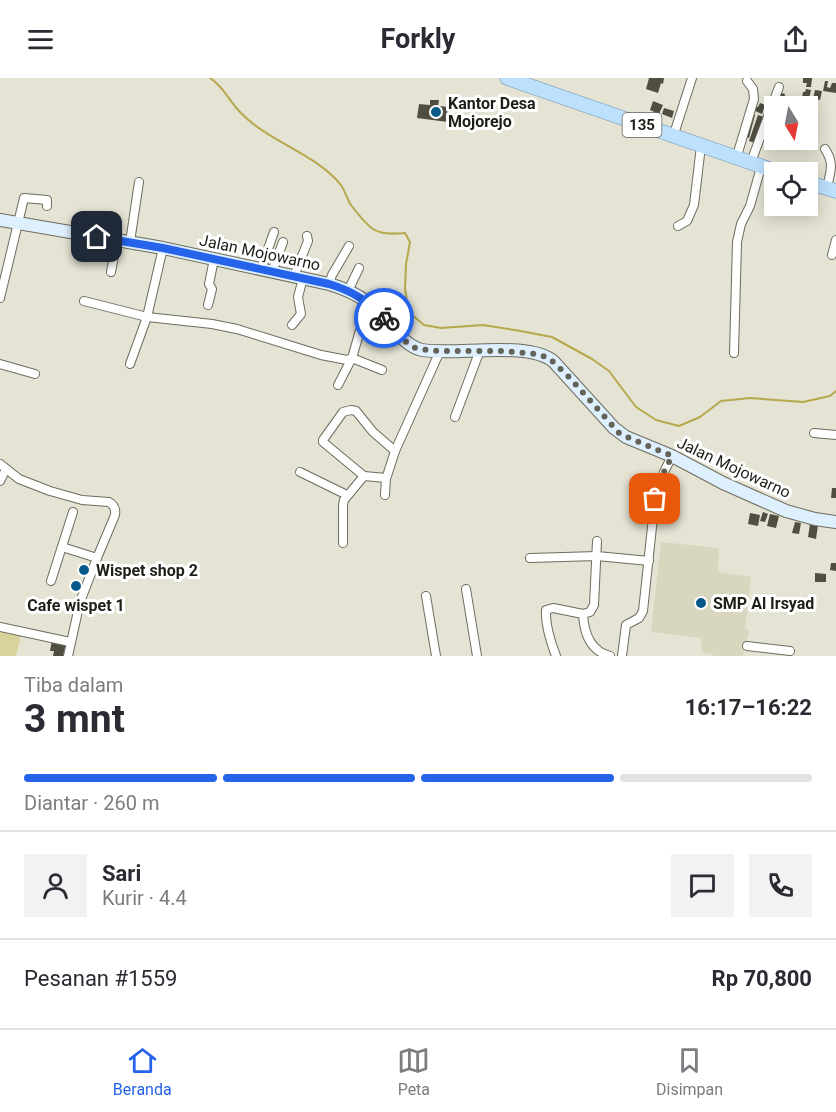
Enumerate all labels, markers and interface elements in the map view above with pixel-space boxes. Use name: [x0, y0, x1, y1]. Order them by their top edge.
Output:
icon: menu: [24, 23, 57, 56]
text: Forkly: [381, 23, 455, 55]
icon: share: [779, 23, 812, 56]
place label: Kantor Desa Mojorejo: [448, 94, 536, 131]
north arrow: [764, 96, 818, 150]
map controls: [764, 96, 818, 216]
marker: Kantor Desa Mojorejo: [429, 105, 443, 119]
road number: 135: [622, 113, 662, 137]
button: locate: [764, 162, 818, 216]
pin: [71, 211, 122, 262]
icon: home: [80, 220, 113, 253]
street label: Jalan Mojowarno: [198, 230, 322, 275]
courier: [354, 288, 414, 348]
icon: bike: [368, 302, 401, 335]
street label: Jalan Mojowarno: [674, 433, 794, 502]
pin: [629, 473, 680, 524]
icon: bag: [638, 482, 671, 515]
place label: Wispet shop 2: [96, 561, 198, 580]
marker: Wispet shop 2: [77, 563, 91, 577]
marker: Cafe wispet 1: [69, 579, 83, 593]
place label: SMP Al Irsyad: [713, 594, 814, 613]
place label: Cafe wispet 1: [27, 596, 125, 615]
marker: SMP Al Irsyad: [694, 596, 708, 610]
text: Tiba dalam: [24, 673, 123, 697]
text: 16:17–16:22: [685, 695, 812, 720]
text: 3 mnt: [24, 696, 125, 742]
text: Diantar · 260 m: [24, 791, 159, 815]
button: person: [24, 854, 87, 917]
button: chat: [671, 854, 734, 917]
button: phone: [749, 854, 812, 917]
text: Sari: [102, 861, 141, 886]
text: Kurir · 4.4: [102, 886, 187, 910]
text: Pesanan #1559: [24, 966, 177, 991]
text: Rp 70,800: [712, 966, 812, 991]
tab: Beranda: [113, 1044, 172, 1099]
tab: Peta: [397, 1044, 430, 1099]
tab: Disimpan: [656, 1044, 723, 1099]

